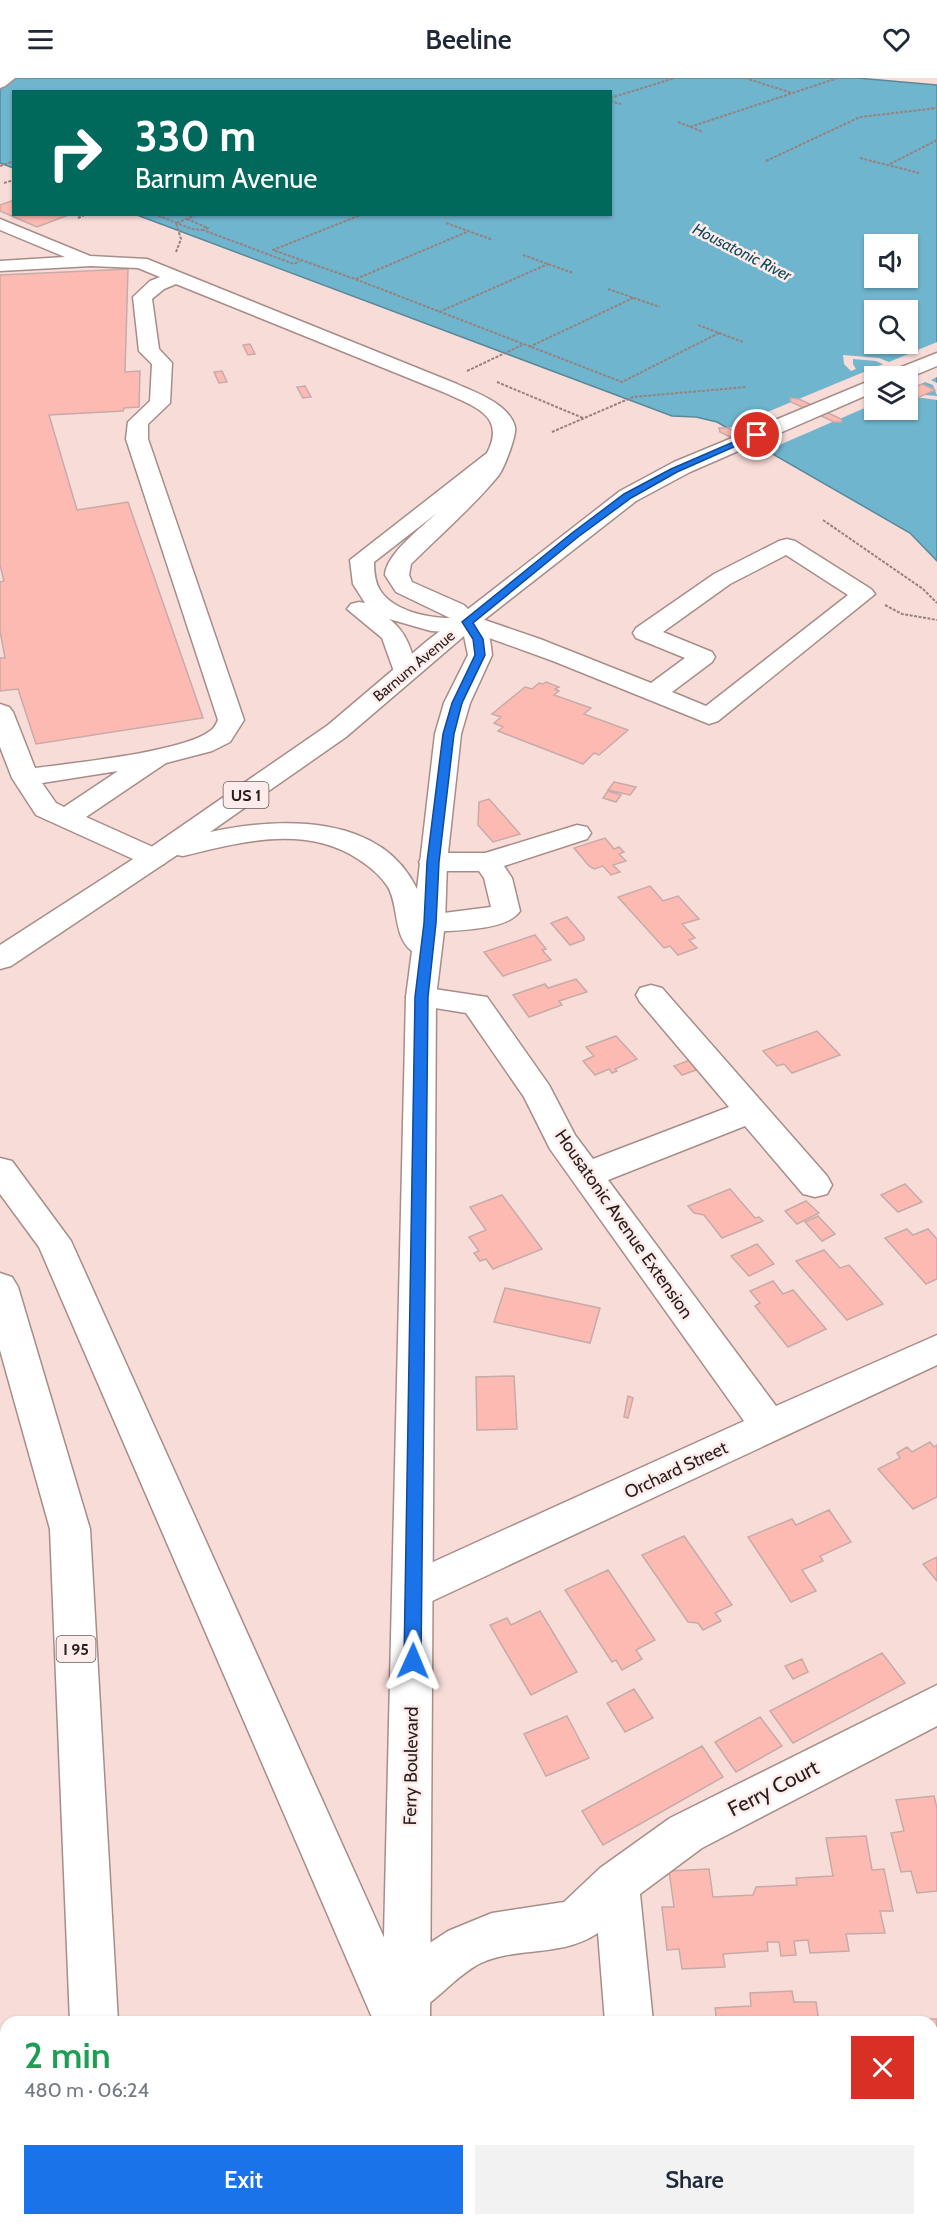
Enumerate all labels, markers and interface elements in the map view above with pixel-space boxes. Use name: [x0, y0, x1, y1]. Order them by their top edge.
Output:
icon: menu: [24, 23, 57, 56]
text: Beeline: [425, 23, 512, 56]
icon: heart: [880, 23, 913, 56]
text: 330 m: [135, 110, 256, 162]
icon: right: [36, 114, 114, 192]
text: Barnum Avenue: [135, 162, 317, 195]
water label: Housatonic River: [690, 219, 795, 285]
map controls: [864, 234, 918, 420]
button: sound: [864, 234, 918, 288]
button: search: [864, 300, 918, 354]
button: layers: [864, 366, 918, 420]
pin: [731, 409, 782, 460]
icon: arrive: [740, 418, 773, 451]
street label: Barnum Avenue: [369, 626, 459, 705]
road number: US 1: [224, 782, 268, 808]
street label: Housatonic Avenue Extension: [550, 1125, 698, 1323]
street label: Orchard Street: [621, 1436, 731, 1504]
position arrow: [381, 1629, 445, 1693]
road number: I 95: [56, 1636, 96, 1662]
street label: Ferry Boulevard: [399, 1707, 423, 1825]
street label: Ferry Court: [724, 1755, 822, 1821]
text: 2 min: [24, 2033, 111, 2077]
button: close: [851, 2036, 914, 2099]
text: 480 m · 06:24: [24, 2078, 149, 2102]
button: Exit: [24, 2145, 463, 2214]
button: Share: [475, 2145, 914, 2214]

